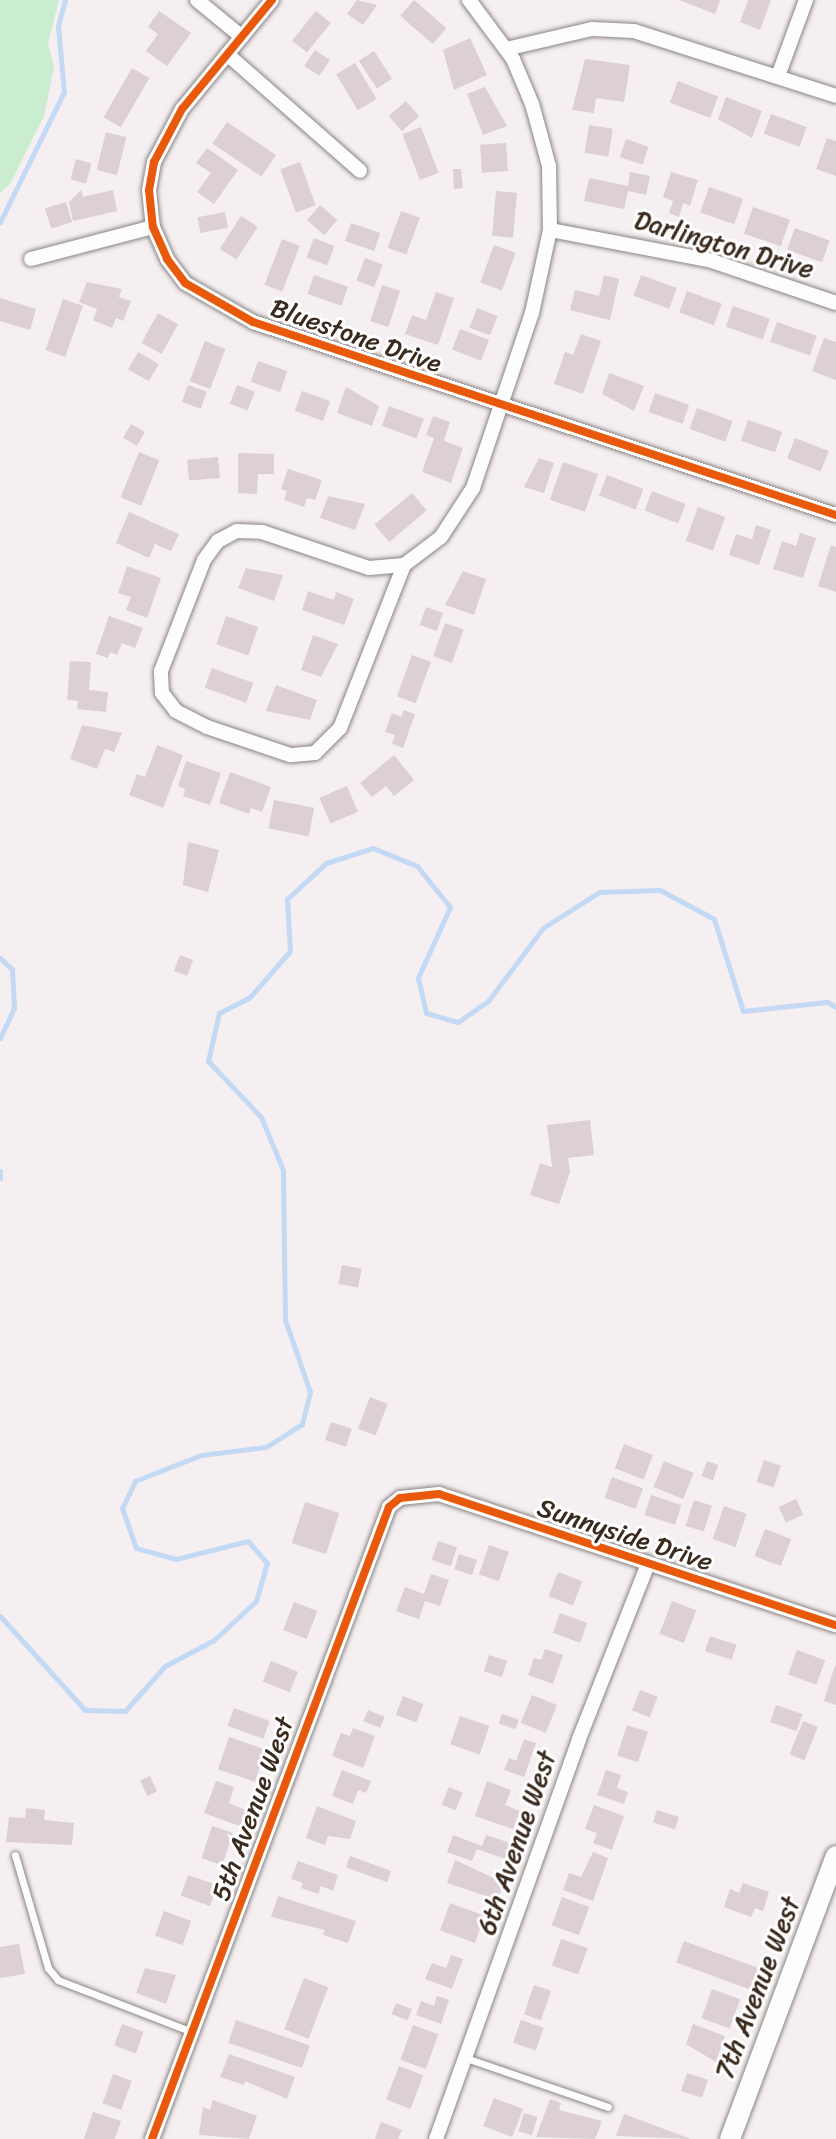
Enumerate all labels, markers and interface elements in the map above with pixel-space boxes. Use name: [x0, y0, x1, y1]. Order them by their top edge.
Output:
street label: Darlington Drive: [631, 205, 817, 285]
street label: Bluestone Drive: [266, 292, 446, 380]
street label: Sunnyside Drive: [533, 1492, 717, 1578]
street label: 5th Avenue West: [205, 1712, 301, 1906]
street label: 6th Avenue West: [471, 1747, 563, 1939]
street label: 7th Avenue West: [709, 1892, 807, 2084]

